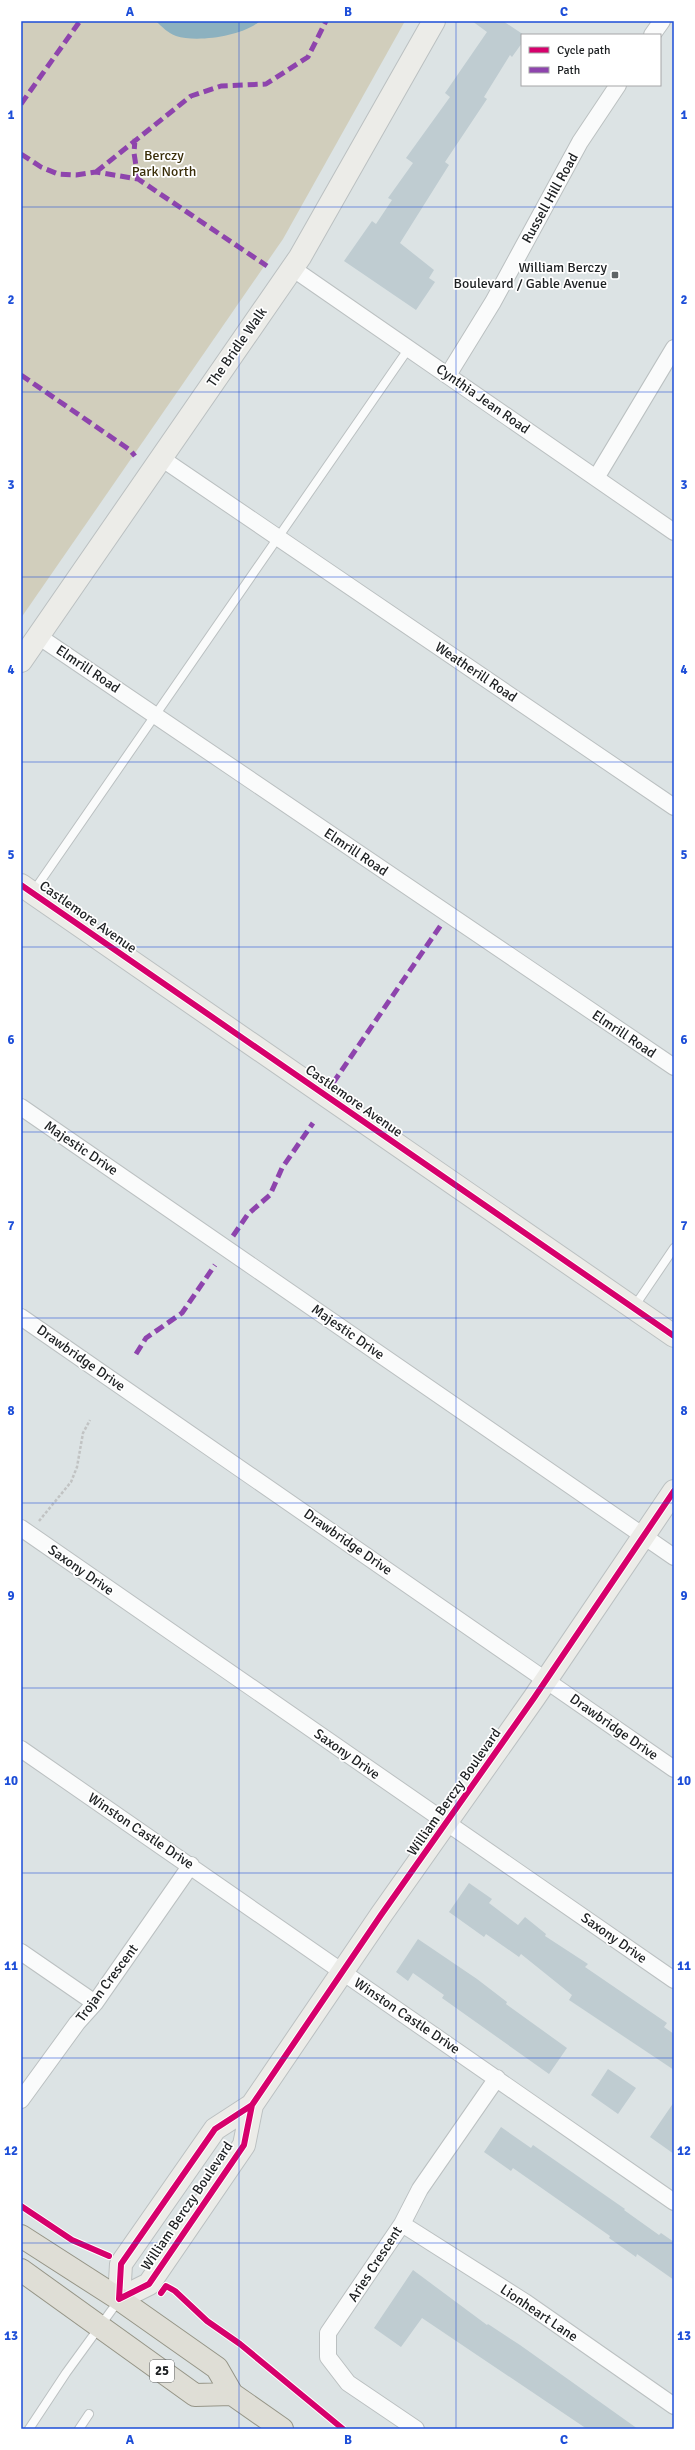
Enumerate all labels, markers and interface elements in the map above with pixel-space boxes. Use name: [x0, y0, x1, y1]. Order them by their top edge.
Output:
text: A: [126, 4, 135, 20]
text: B: [344, 4, 352, 20]
text: C: [560, 4, 568, 20]
legend: [521, 34, 661, 86]
text: Cycle path: [557, 43, 610, 58]
text: Path: [557, 63, 580, 78]
text: 1: [7, 107, 15, 123]
text: 1: [680, 107, 688, 123]
park label: Berczy Park North: [132, 147, 196, 180]
street label: Russell Hill Road: [518, 150, 582, 246]
place label: William Berczy Boulevard / Gable Avenue: [453, 259, 607, 292]
marker: William Berczy Boulevard / Gable Avenue: [610, 270, 620, 280]
text: 2: [7, 292, 15, 308]
text: 2: [680, 292, 688, 308]
street label: The Bridle Walk: [203, 304, 271, 390]
street label: Cynthia Jean Road: [433, 360, 533, 438]
text: 3: [7, 477, 15, 493]
text: 3: [680, 477, 688, 493]
street label: Weatherill Road: [432, 638, 520, 706]
street label: Elmrill Road: [53, 641, 123, 697]
text: 4: [7, 662, 15, 678]
text: 4: [680, 662, 688, 678]
street label: Elmrill Road: [321, 824, 391, 880]
text: 5: [7, 847, 15, 863]
text: 5: [680, 847, 688, 863]
street label: Castlemore Avenue: [36, 877, 140, 957]
street label: Elmrill Road: [589, 1006, 659, 1062]
text: 6: [7, 1032, 15, 1048]
text: 6: [680, 1032, 688, 1048]
street label: Castlemore Avenue: [302, 1061, 406, 1141]
street label: Majestic Drive: [41, 1117, 121, 1179]
text: 7: [7, 1218, 15, 1234]
text: 7: [680, 1218, 688, 1234]
street label: Majestic Drive: [308, 1301, 388, 1363]
street label: Drawbridge Drive: [34, 1321, 128, 1395]
text: 8: [7, 1403, 15, 1419]
text: 8: [680, 1403, 688, 1419]
street label: Drawbridge Drive: [301, 1505, 395, 1579]
street label: Saxony Drive: [45, 1541, 117, 1599]
text: 9: [7, 1588, 15, 1604]
text: 9: [680, 1588, 688, 1604]
street label: Drawbridge Drive: [567, 1690, 661, 1764]
street label: Saxony Drive: [311, 1725, 383, 1783]
street label: William Berczy Boulevard: [404, 1725, 504, 1859]
text: 10: [4, 1773, 18, 1789]
text: 10: [677, 1773, 691, 1789]
street label: Winston Castle Drive: [85, 1789, 197, 1873]
street label: Saxony Drive: [578, 1909, 650, 1967]
street label: Trojan Crescent: [72, 1941, 142, 2025]
text: 11: [4, 1958, 18, 1974]
text: 11: [677, 1958, 691, 1974]
street label: Winston Castle Drive: [351, 1974, 463, 2058]
street label: William Berczy Boulevard: [138, 2138, 236, 2274]
text: 12: [4, 2143, 18, 2159]
text: 12: [677, 2143, 691, 2159]
street label: Aries Crescent: [344, 2223, 406, 2305]
street label: Lionheart Lane: [497, 2281, 581, 2345]
text: 13: [4, 2328, 18, 2344]
text: 13: [677, 2328, 691, 2344]
road number: 25: [150, 2360, 174, 2382]
text: A: [126, 2432, 135, 2448]
text: B: [344, 2432, 352, 2448]
text: C: [560, 2432, 568, 2448]

